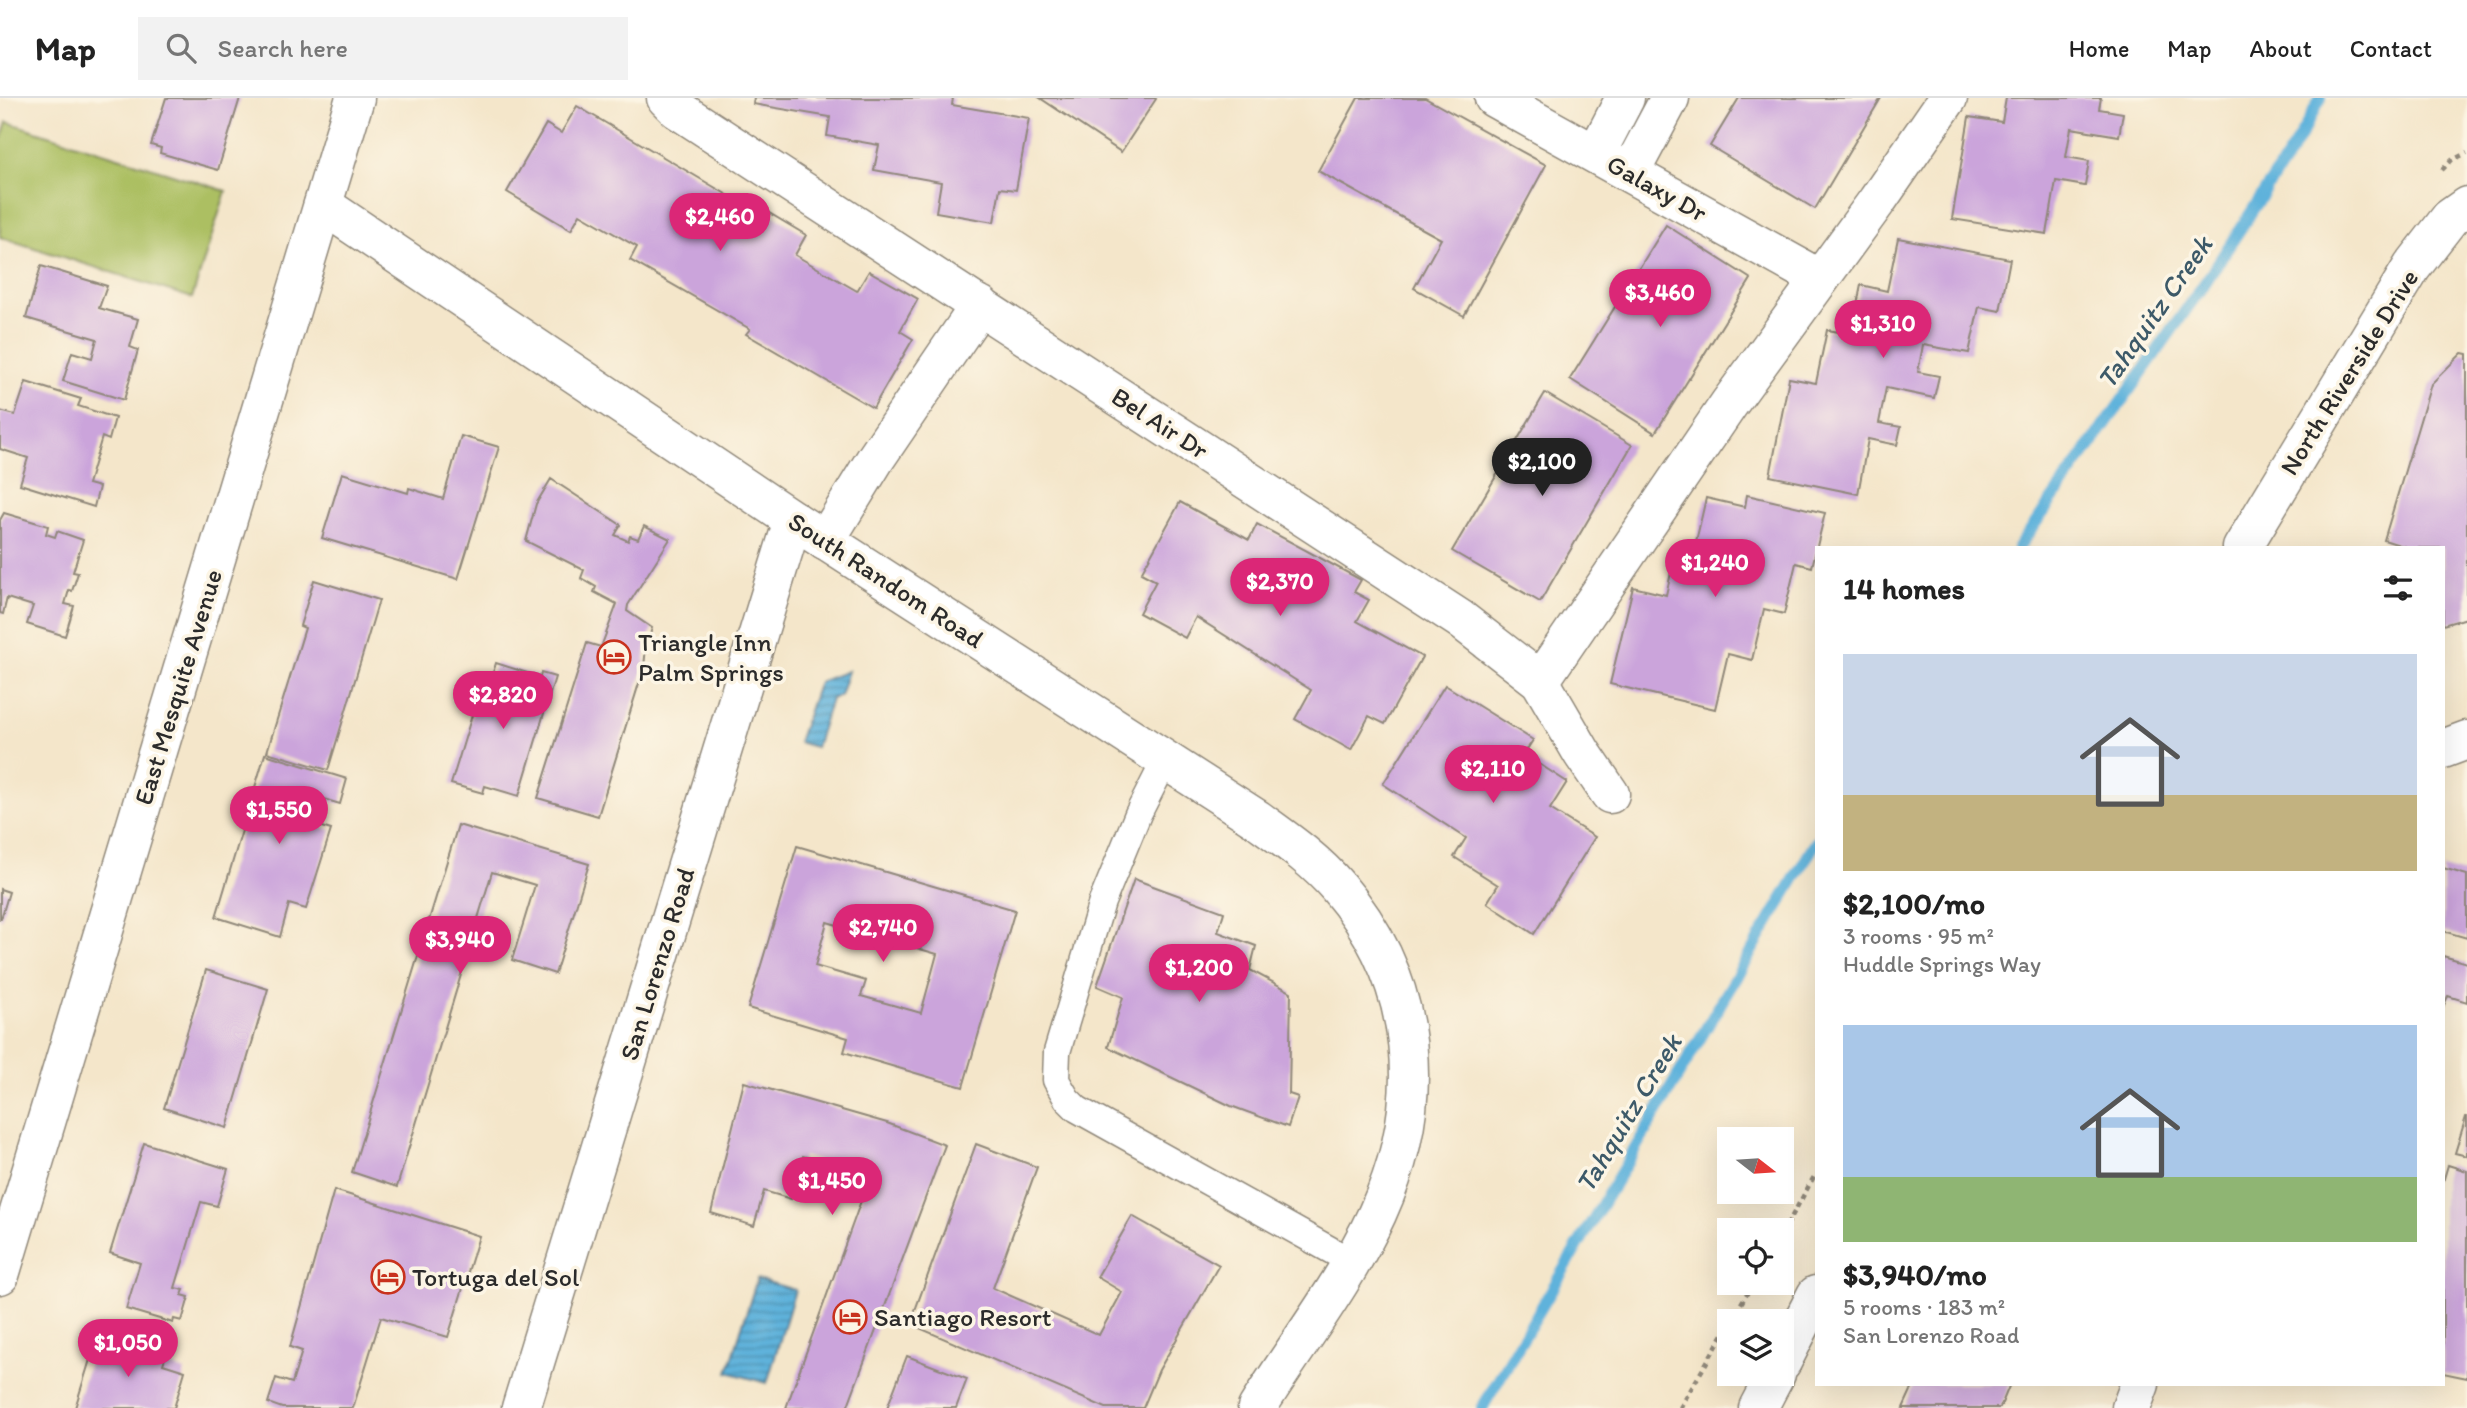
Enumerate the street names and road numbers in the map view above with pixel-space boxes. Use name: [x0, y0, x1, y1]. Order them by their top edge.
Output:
street label: Galaxy Dr: [1601, 147, 1713, 229]
street label: North Riverside Drive: [2273, 263, 2425, 481]
street label: Bel Air Dr: [1106, 380, 1215, 466]
street label: South Random Road: [782, 505, 990, 655]
street label: East Mesquite Avenue: [127, 565, 229, 809]
street label: San Lorenzo Road: [613, 864, 701, 1064]

